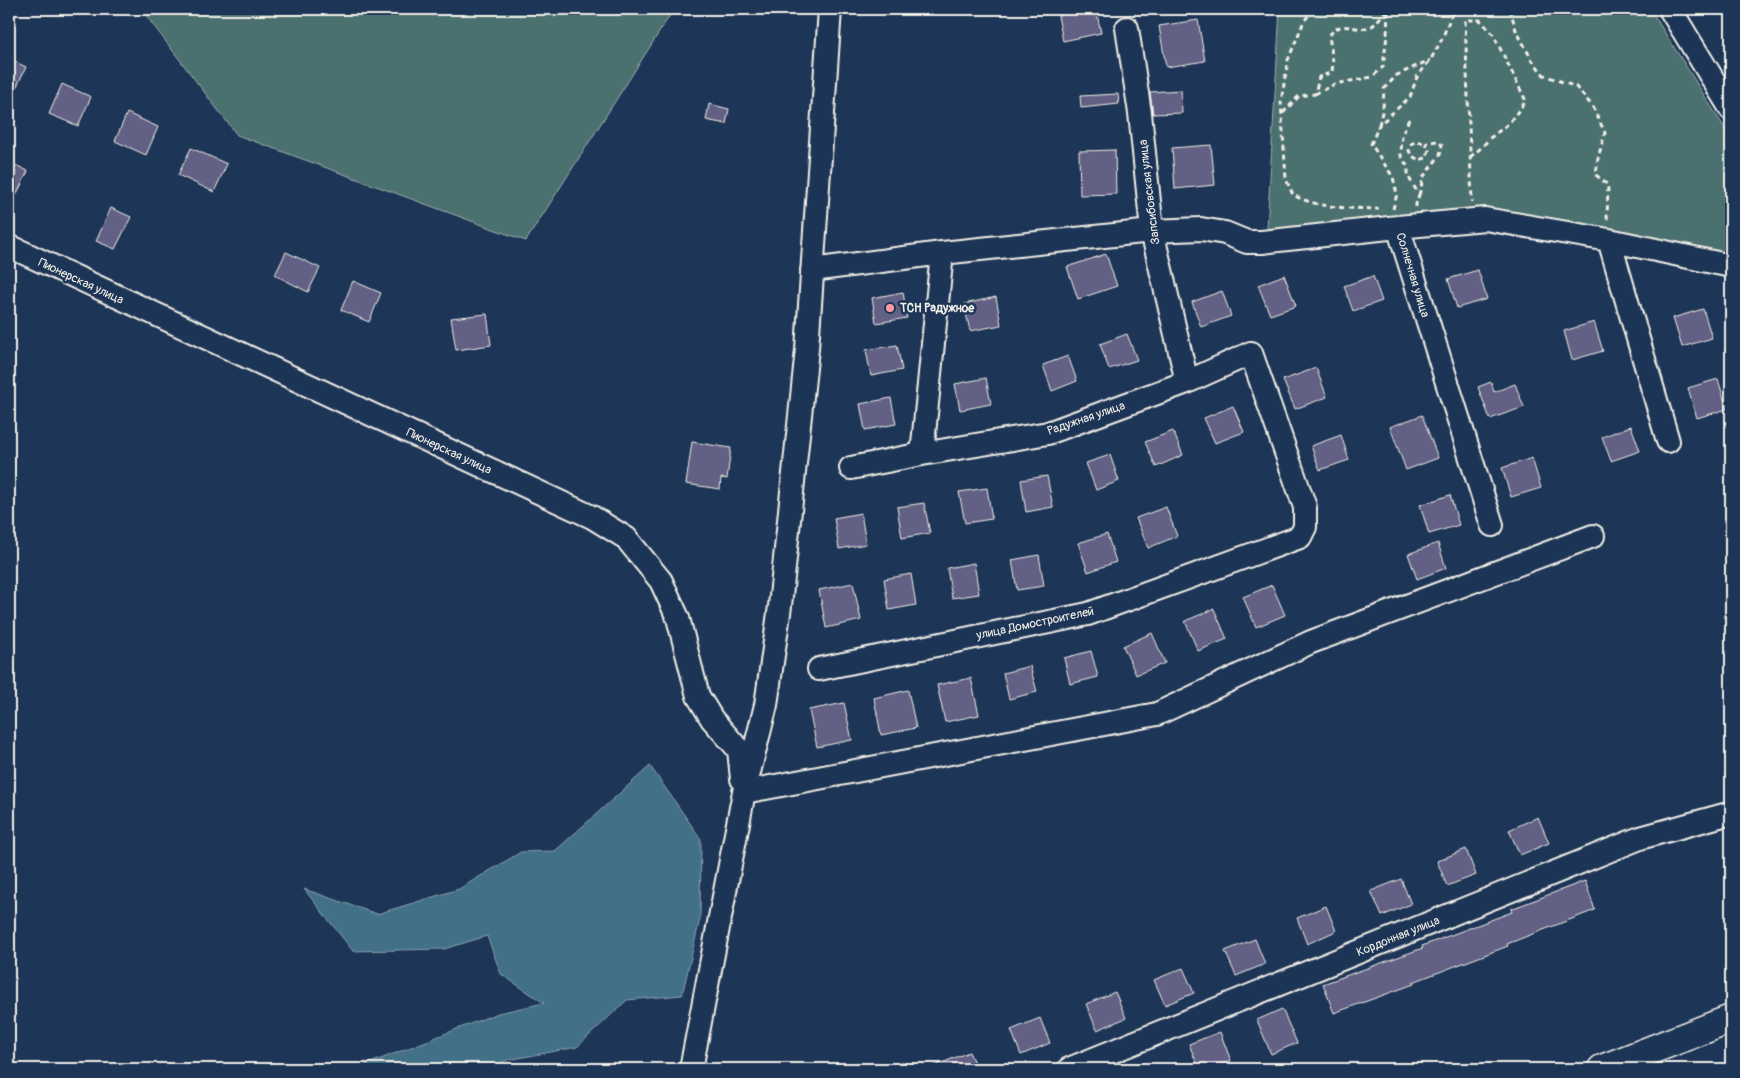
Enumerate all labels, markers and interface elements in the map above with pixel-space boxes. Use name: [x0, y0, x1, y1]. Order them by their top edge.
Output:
street label: Запсибовская улица: [1136, 138, 1163, 245]
street label: Солнечная улица: [1393, 231, 1433, 320]
street label: Пионерская улица: [36, 255, 126, 308]
place label: ТСН Радужное: [899, 301, 975, 316]
marker: ТСН Радужное: [884, 302, 896, 314]
street label: Радужная улица: [1045, 398, 1127, 439]
street label: Пионерская улица: [404, 425, 494, 478]
street label: улица Домостроителей: [974, 604, 1095, 643]
street label: Кордонная улица: [1354, 913, 1442, 960]

